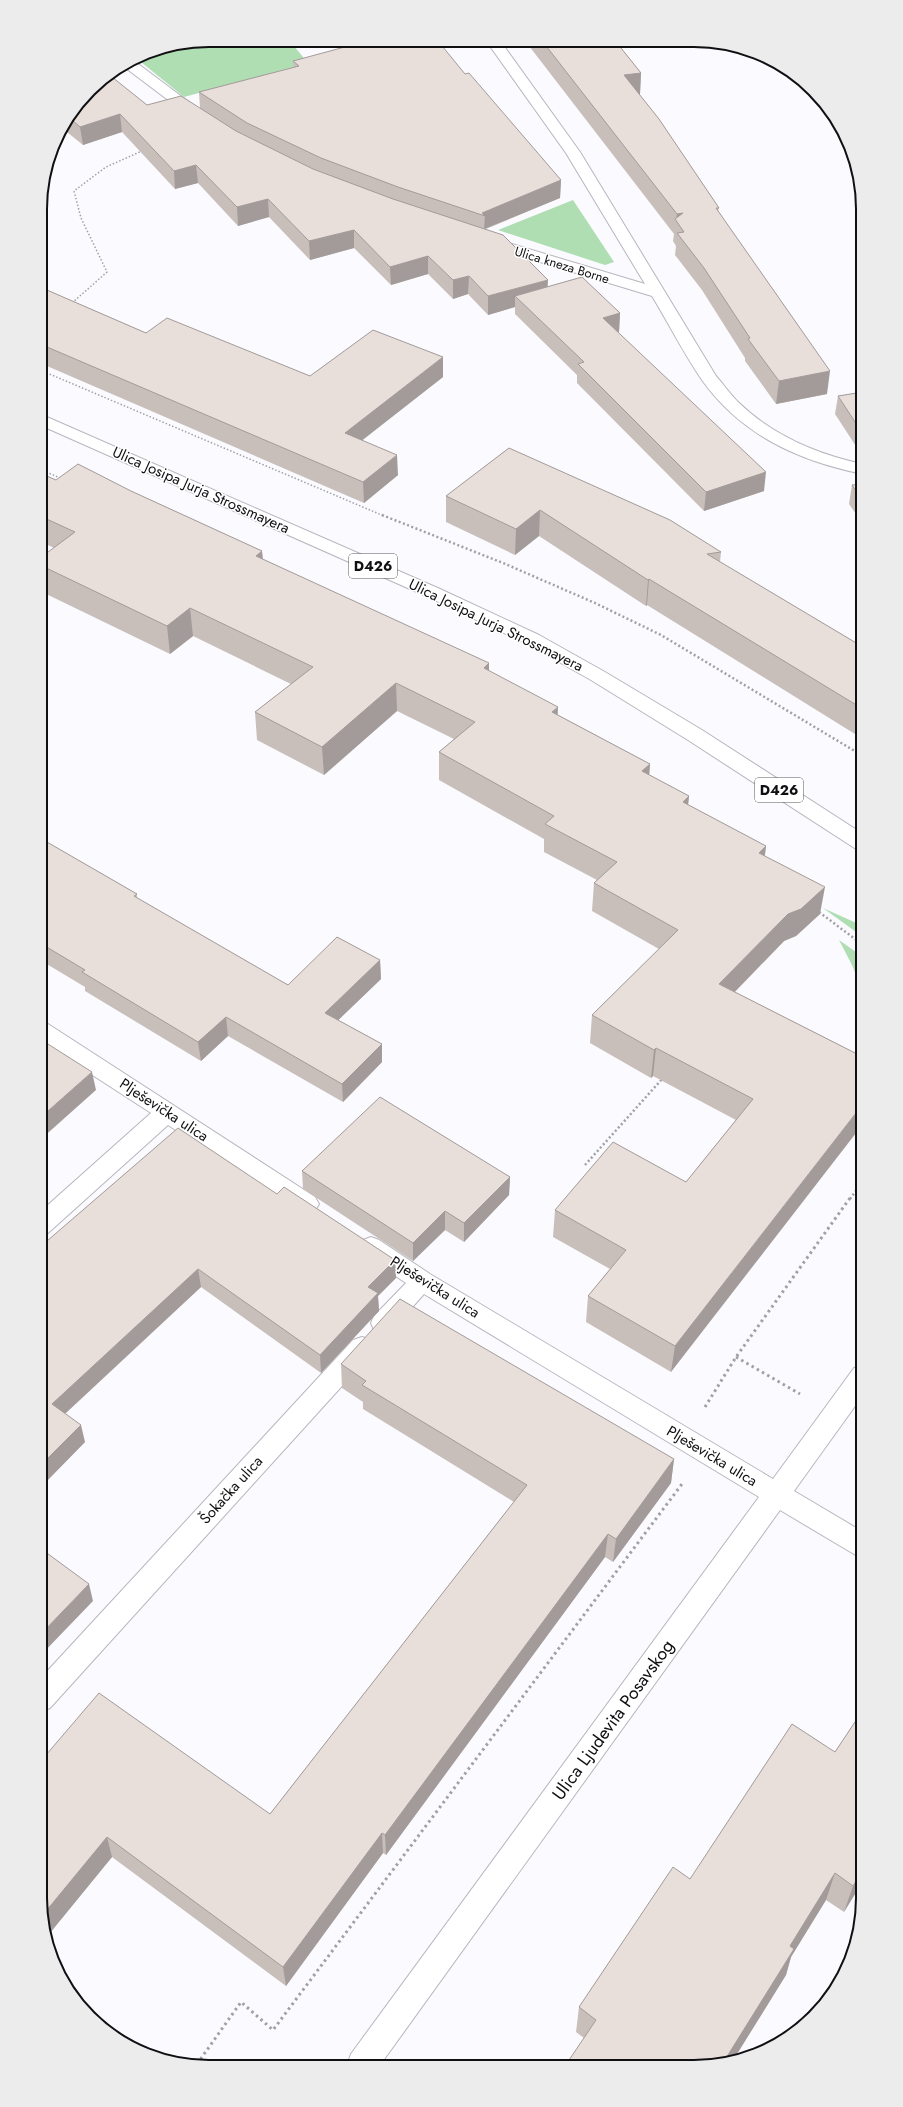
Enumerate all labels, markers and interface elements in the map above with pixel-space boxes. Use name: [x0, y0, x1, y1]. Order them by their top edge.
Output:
street label: Ulica kneza Borne: [512, 242, 612, 289]
street label: Ulica Josipa Jurja Strossmayera: [109, 441, 293, 539]
road number: D426: [349, 554, 397, 578]
street label: Ulica Josipa Jurja Strossmayera: [405, 573, 587, 677]
road number: D426: [755, 778, 803, 802]
street label: Plješevička ulica: [115, 1073, 213, 1147]
street label: Plješevička ulica: [386, 1251, 484, 1323]
street label: Plješevička ulica: [662, 1420, 762, 1492]
street label: Šokačka ulica: [194, 1451, 268, 1529]
street label: Ulica Ljudevita Posavskog: [546, 1634, 680, 1806]

